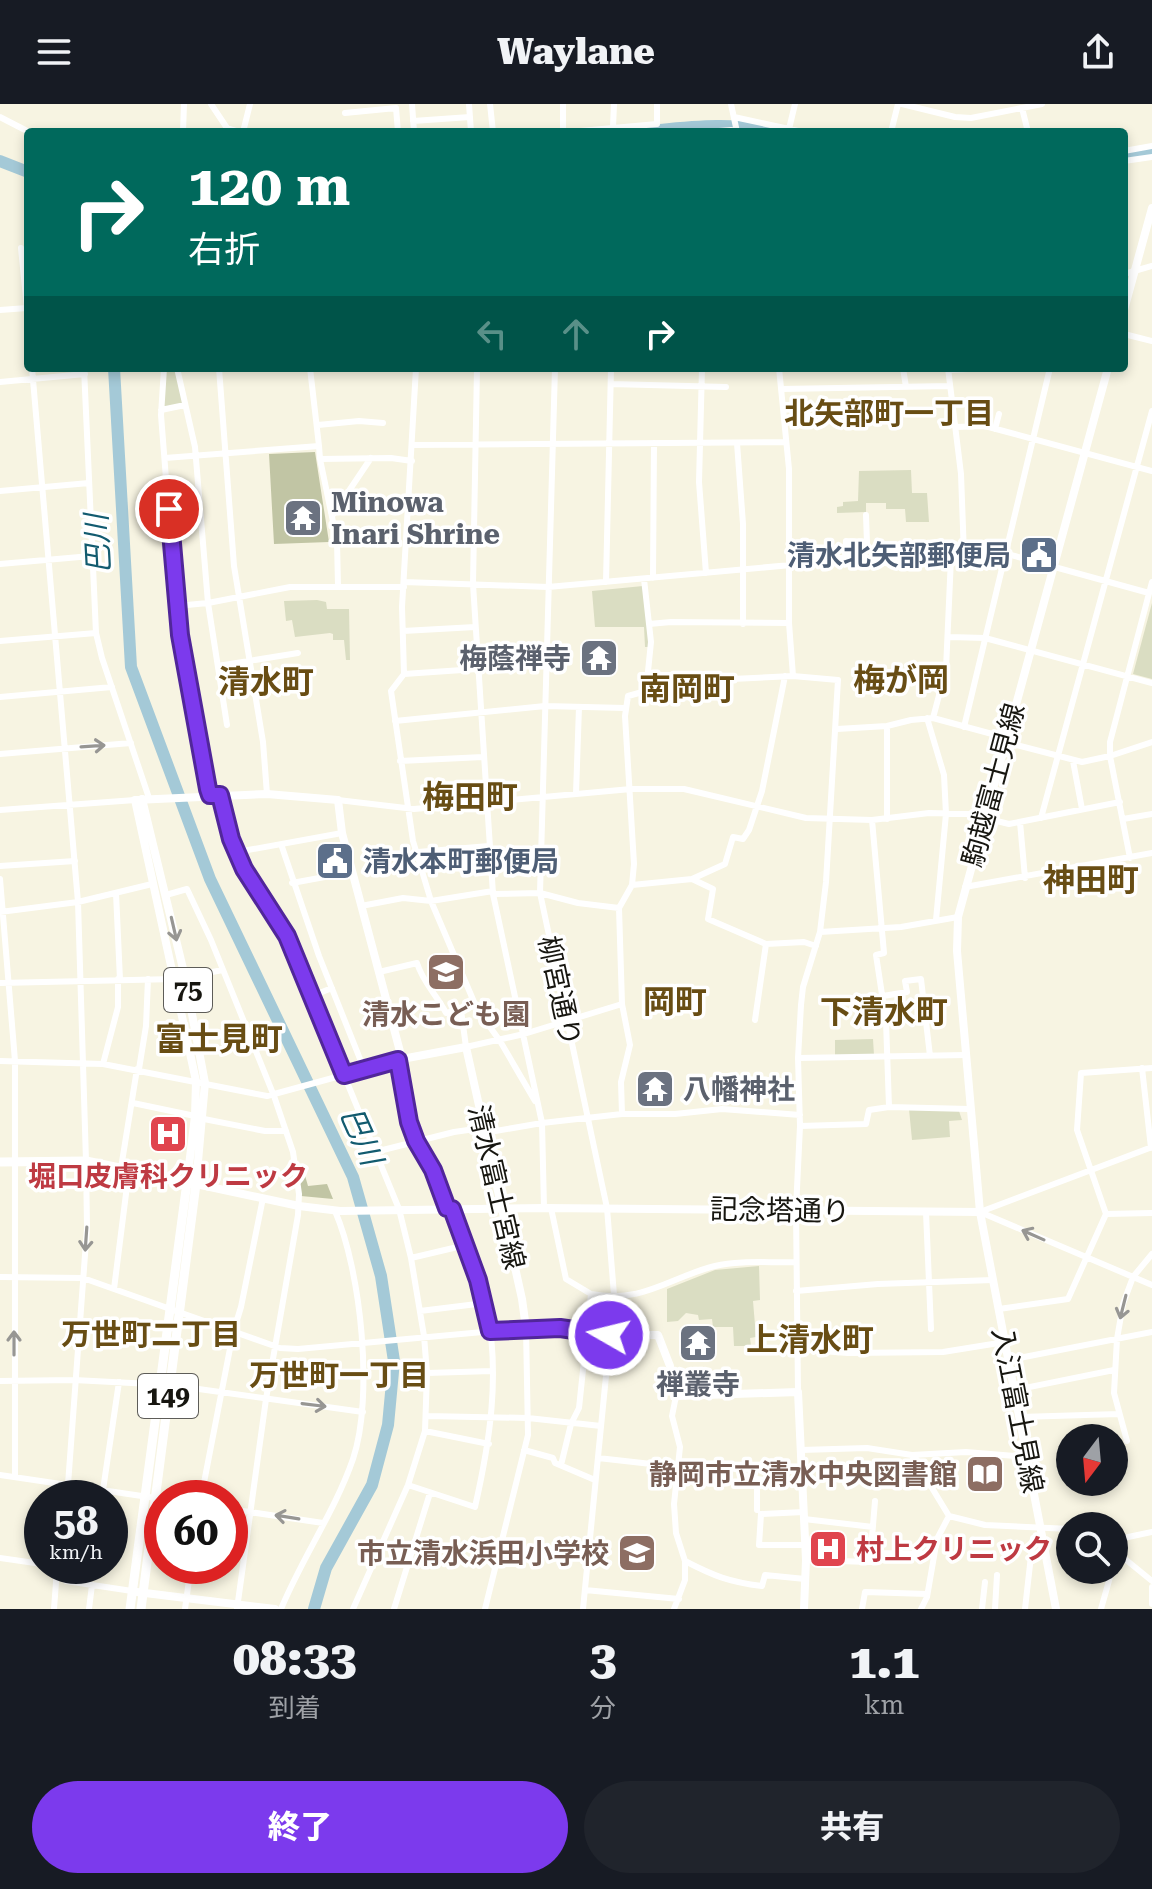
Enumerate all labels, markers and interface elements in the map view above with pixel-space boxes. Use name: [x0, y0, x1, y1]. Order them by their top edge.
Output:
icon: menu: [32, 30, 76, 74]
icon: share: [1076, 30, 1120, 74]
text: Waylane: [497, 31, 655, 73]
text: 120 m: [188, 153, 350, 219]
icon: right: [56, 160, 160, 264]
text: 右折: [188, 229, 260, 271]
icon: left: [470, 312, 514, 356]
icon: ahead: [554, 312, 598, 356]
icon: right: [638, 312, 682, 356]
district label: 北矢部町一丁目: [784, 396, 994, 431]
pin: [135, 475, 203, 543]
place label: Minowa Inari Shrine: [331, 486, 500, 551]
icon: arrive: [147, 487, 191, 531]
temple icon: Minowa Inari Shrine: [282, 497, 324, 539]
water label: 巴川: [78, 510, 117, 575]
public building icon: 清水北矢部郵便局: [1018, 534, 1060, 576]
place label: 清水北矢部郵便局: [787, 539, 1011, 572]
temple icon: 梅蔭禅寺: [578, 637, 620, 679]
place label: 梅蔭禅寺: [459, 642, 571, 675]
district label: 梅が岡: [853, 661, 949, 699]
district label: 清水町: [218, 663, 314, 701]
district label: 南岡町: [639, 670, 735, 708]
street label: 駒越富士見線: [956, 700, 1031, 871]
one-way arrow: [79, 738, 106, 753]
district label: 梅田町: [422, 778, 518, 816]
public building icon: 清水本町郵便局: [314, 840, 356, 882]
place label: 清水本町郵便局: [363, 845, 559, 878]
district label: 神田町: [1043, 861, 1139, 899]
one-way arrow: [167, 916, 182, 942]
street label: 柳宮通り: [532, 933, 587, 1049]
school or university icon: 清水こども園: [425, 951, 467, 993]
road number: 75: [164, 968, 212, 1012]
district label: 岡町: [643, 983, 707, 1021]
district label: 下清水町: [820, 993, 948, 1031]
place label: 清水こども園: [362, 998, 530, 1031]
district label: 富士見町: [155, 1020, 283, 1058]
temple icon: 八幡神社: [634, 1068, 676, 1110]
place label: 八幡神社: [683, 1073, 795, 1106]
water label: 巴川: [333, 1101, 391, 1173]
street label: 清水富士宮線: [462, 1102, 531, 1273]
hospital icon: 堀口皮膚科クリニック: [147, 1113, 189, 1155]
place label: 堀口皮膚科クリニック: [28, 1160, 308, 1193]
street label: 記念塔通り: [710, 1193, 850, 1228]
one-way arrow: [78, 1225, 93, 1252]
one-way arrow: [1021, 1227, 1046, 1242]
position arrow: [567, 1293, 651, 1377]
one-way arrow: [1115, 1294, 1130, 1320]
district label: 万世町二丁目: [61, 1317, 241, 1352]
district label: 上清水町: [746, 1321, 874, 1359]
temple icon: 禅叢寺: [677, 1322, 719, 1364]
street label: 入江富士見線: [985, 1324, 1050, 1496]
one-way arrow: [6, 1330, 22, 1357]
district label: 万世町一丁目: [249, 1358, 429, 1393]
place label: 禅叢寺: [656, 1368, 740, 1401]
road number: 149: [138, 1374, 198, 1418]
one-way arrow: [300, 1398, 327, 1413]
north arrow: [1056, 1424, 1128, 1496]
map controls: [1056, 1424, 1128, 1584]
library icon: 静岡市立清水中央図書館: [964, 1453, 1006, 1495]
place label: 静岡市立清水中央図書館: [649, 1458, 957, 1491]
speed limit sign: 60: [144, 1480, 248, 1584]
text: 58: [54, 1498, 98, 1545]
one-way arrow: [274, 1509, 300, 1524]
button: search: [1056, 1512, 1128, 1584]
hospital icon: 村上クリニック: [807, 1528, 849, 1570]
school or university icon: 市立清水浜田小学校: [616, 1532, 658, 1574]
place label: 村上クリニック: [856, 1533, 1052, 1566]
place label: 市立清水浜田小学校: [357, 1537, 609, 1570]
text: km/h: [49, 1540, 103, 1564]
text: 08:33: [233, 1631, 356, 1687]
text: 3: [589, 1631, 616, 1687]
text: 1.1: [849, 1634, 919, 1690]
text: km: [864, 1690, 904, 1720]
text: 到着: [269, 1693, 321, 1723]
text: 分: [590, 1693, 616, 1723]
button: 終了: [32, 1781, 568, 1873]
button: 共有: [584, 1781, 1120, 1873]

